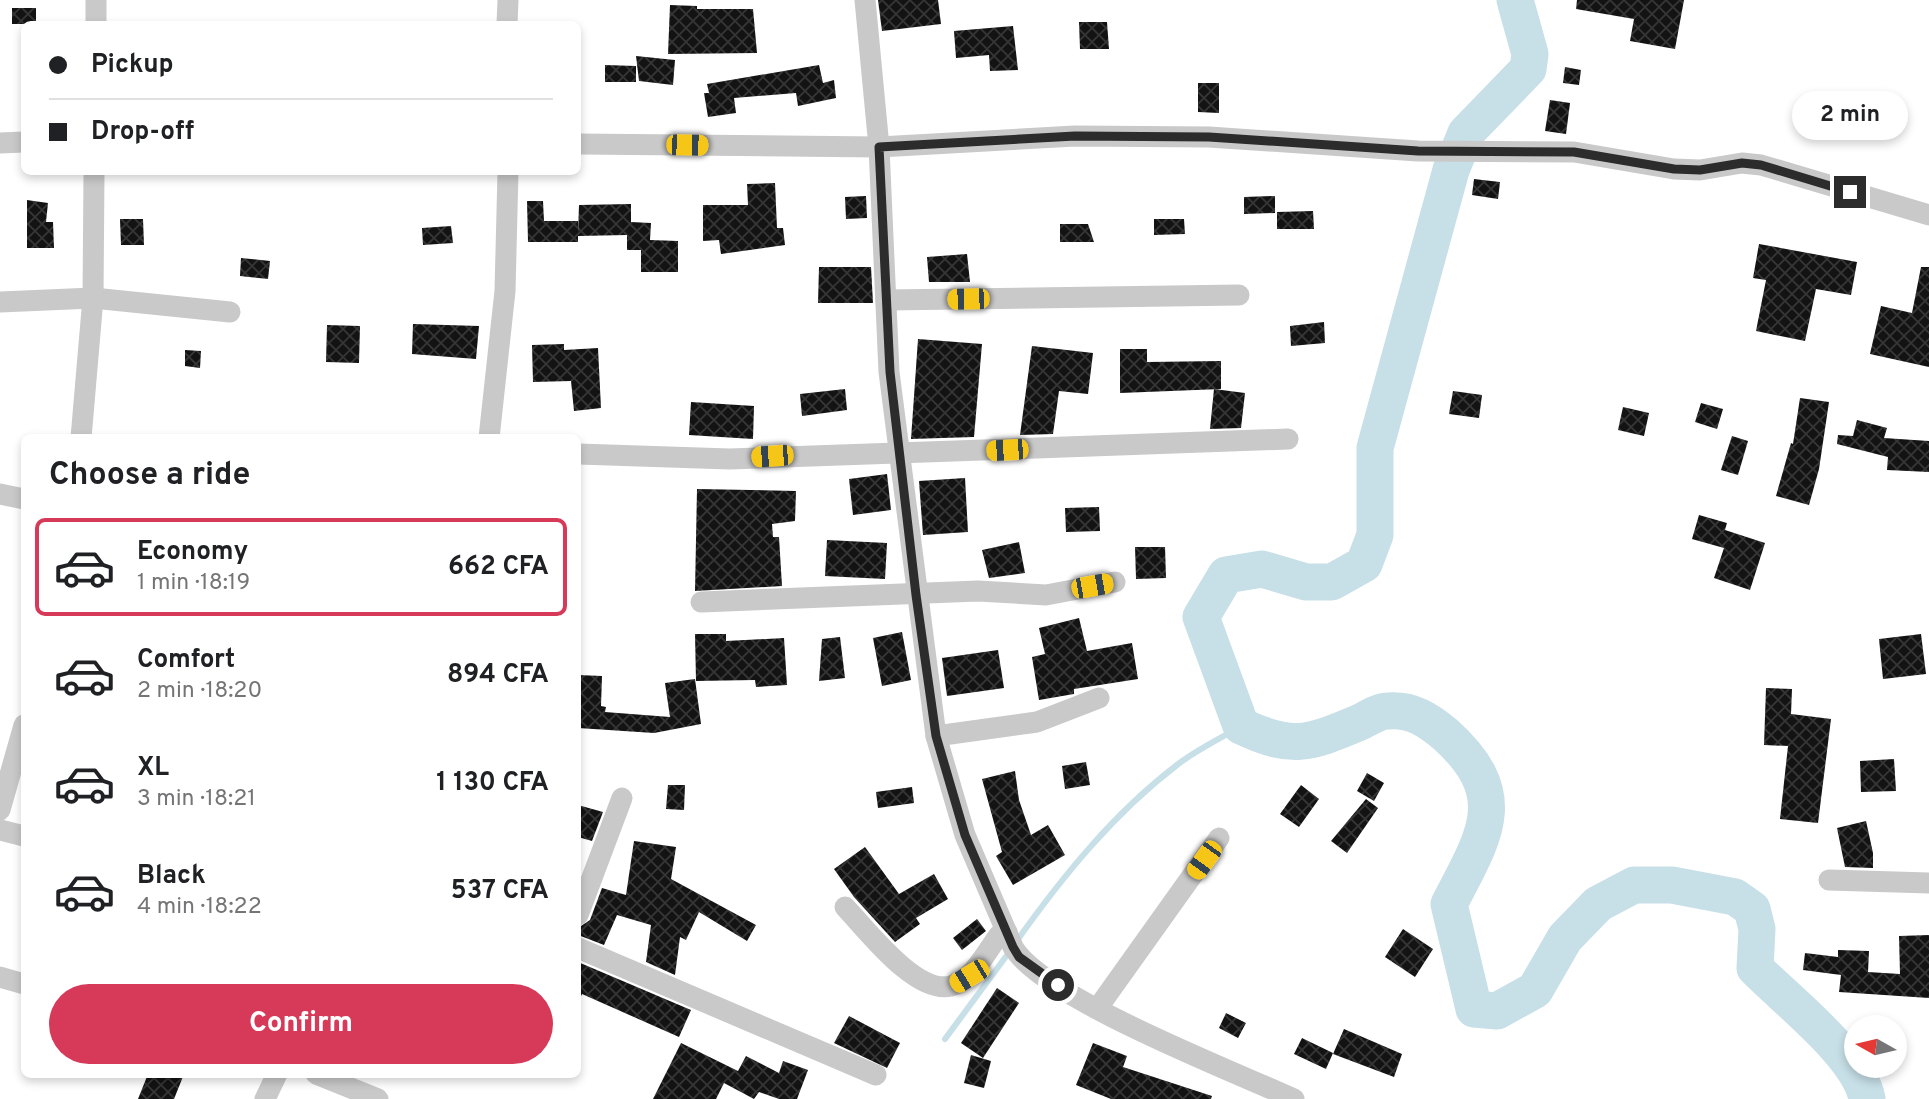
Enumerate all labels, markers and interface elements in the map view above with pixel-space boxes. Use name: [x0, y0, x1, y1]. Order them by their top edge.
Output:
text: Pickup: [91, 49, 174, 82]
callout: 2 min: [1792, 90, 1908, 140]
text: 2 min: [1820, 101, 1880, 130]
text: Drop-off: [91, 116, 194, 149]
car: [666, 134, 709, 156]
route end: [1834, 176, 1866, 208]
car: [947, 288, 990, 310]
car: [986, 438, 1029, 462]
car: [751, 444, 794, 468]
text: Choose a ride: [49, 456, 250, 496]
icon: car: [53, 536, 116, 599]
text: Economy: [137, 536, 248, 569]
text: 662 CFA: [448, 551, 549, 584]
text: 1 min · 18:19: [137, 569, 250, 598]
car: [1070, 572, 1115, 600]
icon: car: [53, 644, 116, 707]
text: Comfort: [137, 644, 235, 677]
text: 894 CFA: [447, 659, 549, 692]
text: 2 min · 18:20: [137, 677, 262, 706]
icon: car: [53, 752, 116, 815]
text: XL: [137, 752, 169, 785]
text: 1 130 CFA: [436, 767, 549, 800]
text: 3 min · 18:21: [137, 785, 256, 814]
car: [1184, 837, 1225, 883]
icon: car: [53, 860, 116, 923]
text: Black: [137, 860, 206, 893]
text: 537 CFA: [451, 875, 549, 908]
text: 4 min · 18:22: [137, 893, 262, 922]
car: [946, 956, 993, 996]
route start: [1042, 969, 1074, 1001]
button: Confirm: [49, 984, 553, 1064]
north arrow: [1844, 1015, 1908, 1078]
map controls: [1844, 1015, 1907, 1078]

